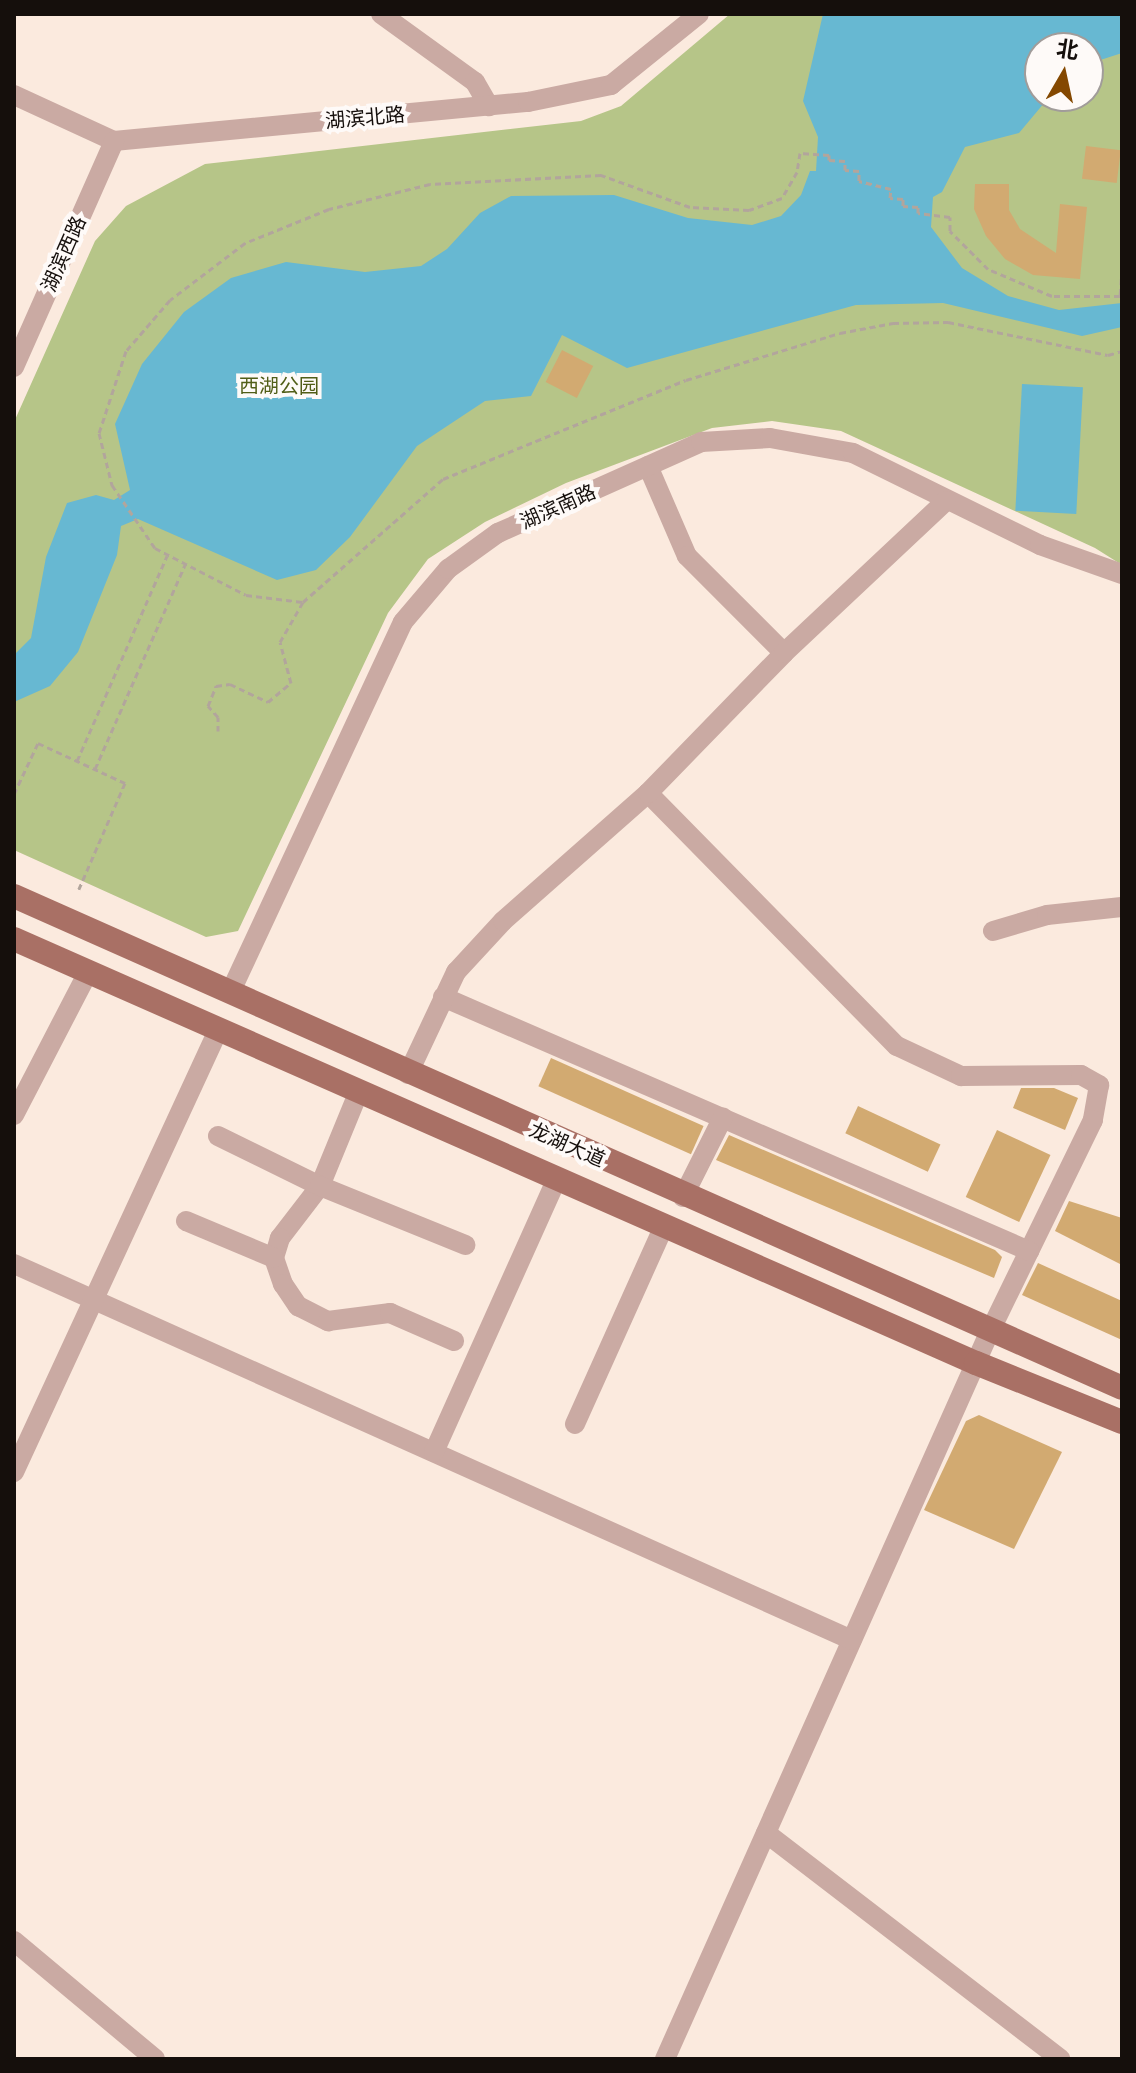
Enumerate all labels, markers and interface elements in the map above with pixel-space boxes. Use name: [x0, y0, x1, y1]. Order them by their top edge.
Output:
north arrow: [1024, 32, 1104, 112]
text: 北: [1055, 35, 1080, 65]
street label: 湖滨北路: [324, 103, 406, 133]
street label: 湖滨西路: [37, 213, 91, 295]
park label: 西湖公园: [239, 374, 319, 398]
street label: 湖滨南路: [517, 480, 599, 534]
street label: 龙湖大道: [526, 1118, 608, 1172]

